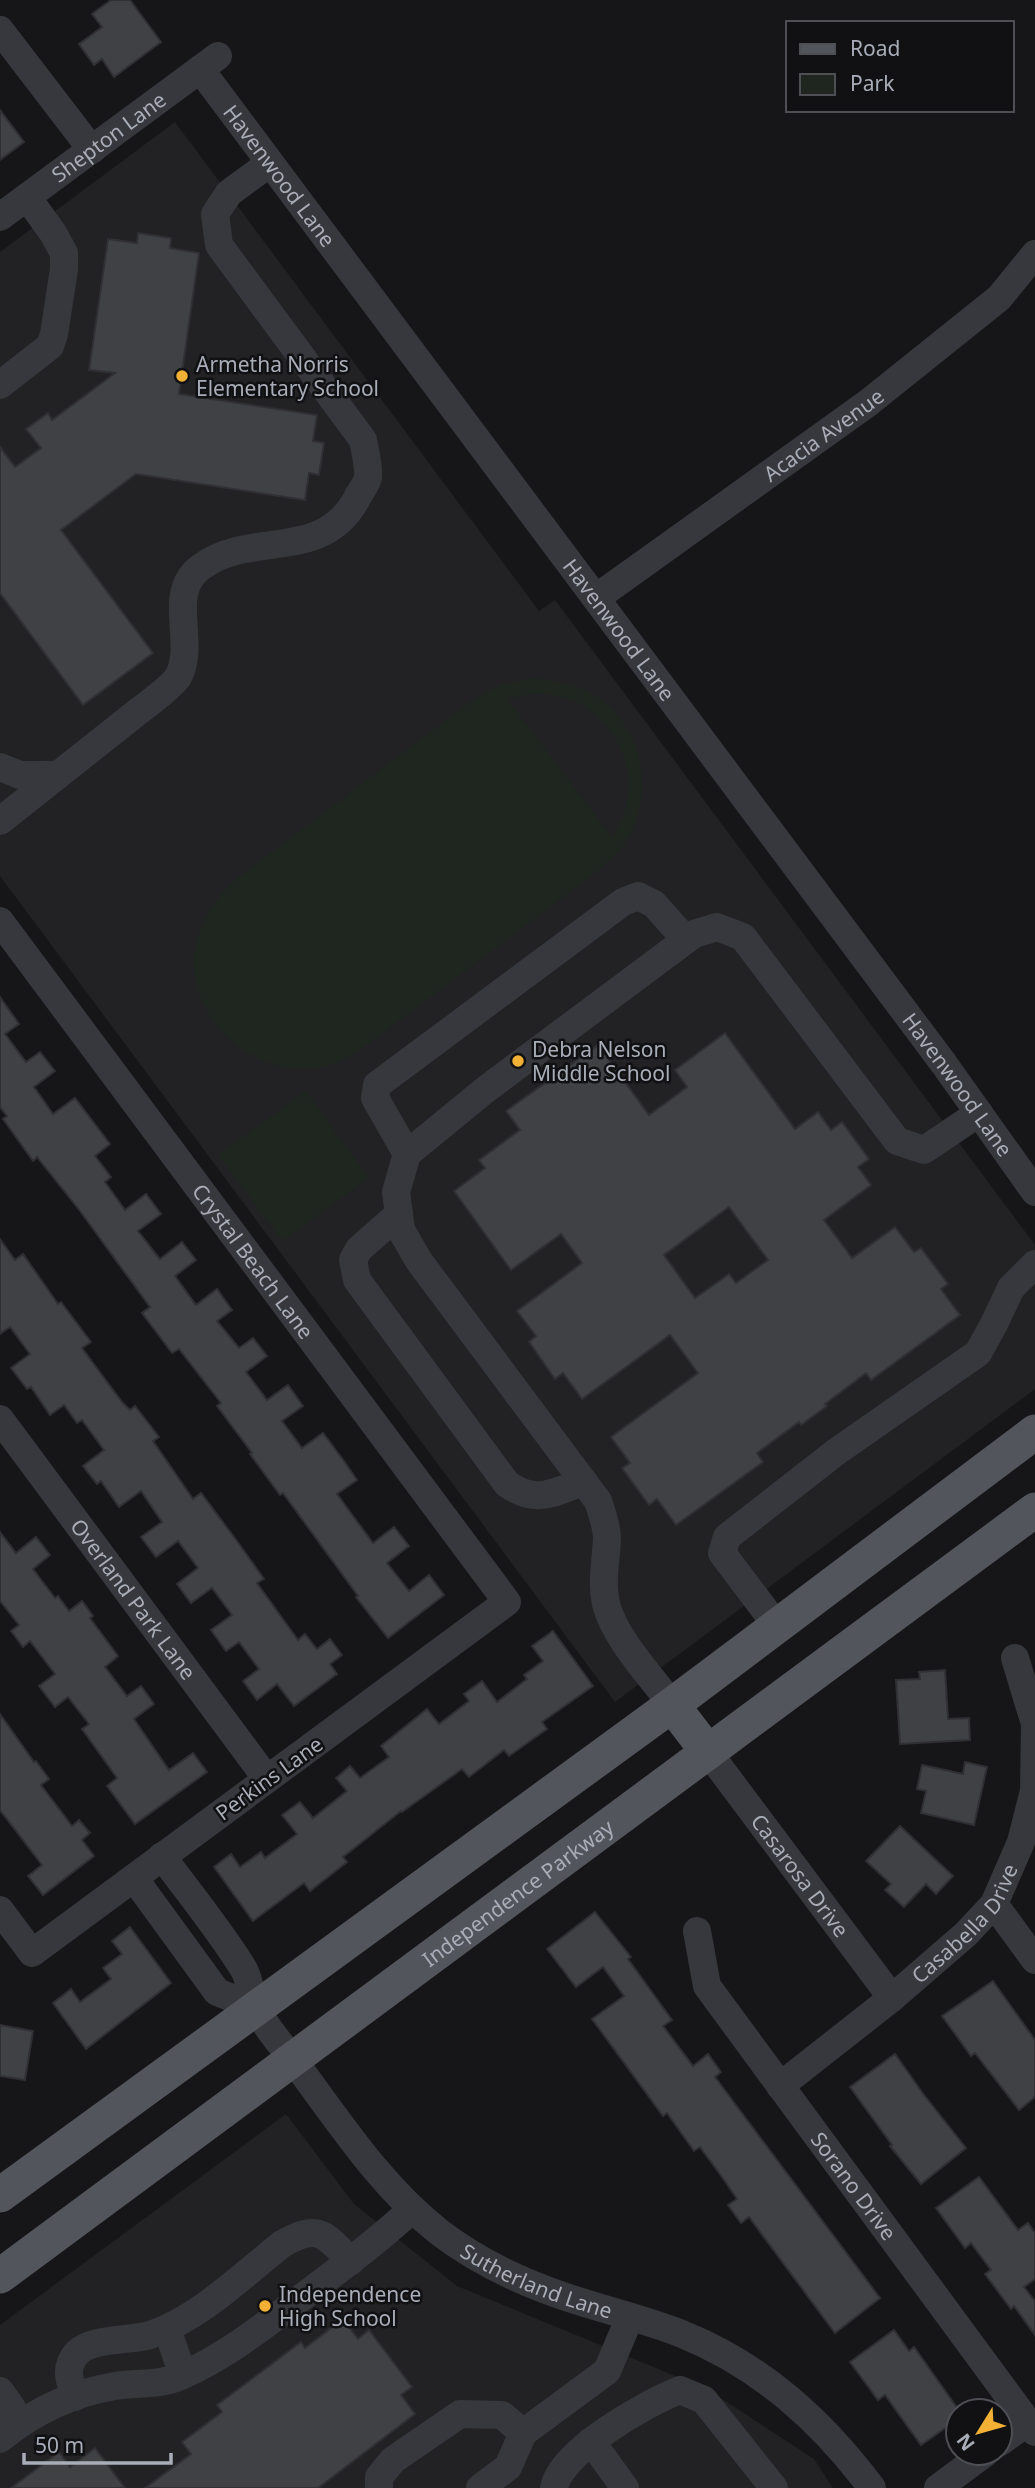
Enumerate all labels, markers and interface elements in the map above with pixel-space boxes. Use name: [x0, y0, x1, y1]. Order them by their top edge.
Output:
legend: [786, 21, 1014, 112]
text: Road: [850, 34, 900, 62]
text: Park: [850, 69, 895, 97]
street label: Shepton Lane: [46, 85, 171, 188]
street label: Havenwood Lane: [217, 99, 342, 252]
place label: Armetha Norris Elementary School: [196, 350, 379, 402]
marker: Armetha Norris Elementary School: [174, 368, 190, 384]
street label: Acacia Avenue: [758, 382, 889, 488]
street label: Havenwood Lane: [557, 553, 682, 706]
street label: Havenwood Lane: [896, 1007, 1019, 1162]
place label: Debra Nelson Middle School: [532, 1035, 670, 1087]
marker: Debra Nelson Middle School: [510, 1053, 526, 1069]
street label: Crystal Beach Lane: [186, 1178, 320, 1344]
street label: Overland Park Lane: [64, 1513, 202, 1685]
street label: Perkins Lane: [210, 1730, 328, 1826]
street label: Casarosa Drive: [745, 1808, 856, 1943]
street label: Independence Parkway: [416, 1813, 619, 1973]
street label: Casabella Drive: [905, 1859, 1024, 1989]
street label: Sorano Drive: [805, 2126, 903, 2246]
street label: Sutherland Lane: [456, 2237, 616, 2325]
place label: Independence High School: [279, 2280, 421, 2332]
marker: Independence High School: [257, 2298, 273, 2314]
north arrow: [944, 2397, 1014, 2467]
scale bar: [24, 2422, 172, 2466]
text: N: [950, 2428, 980, 2456]
text: 50 m: [35, 2431, 84, 2459]

